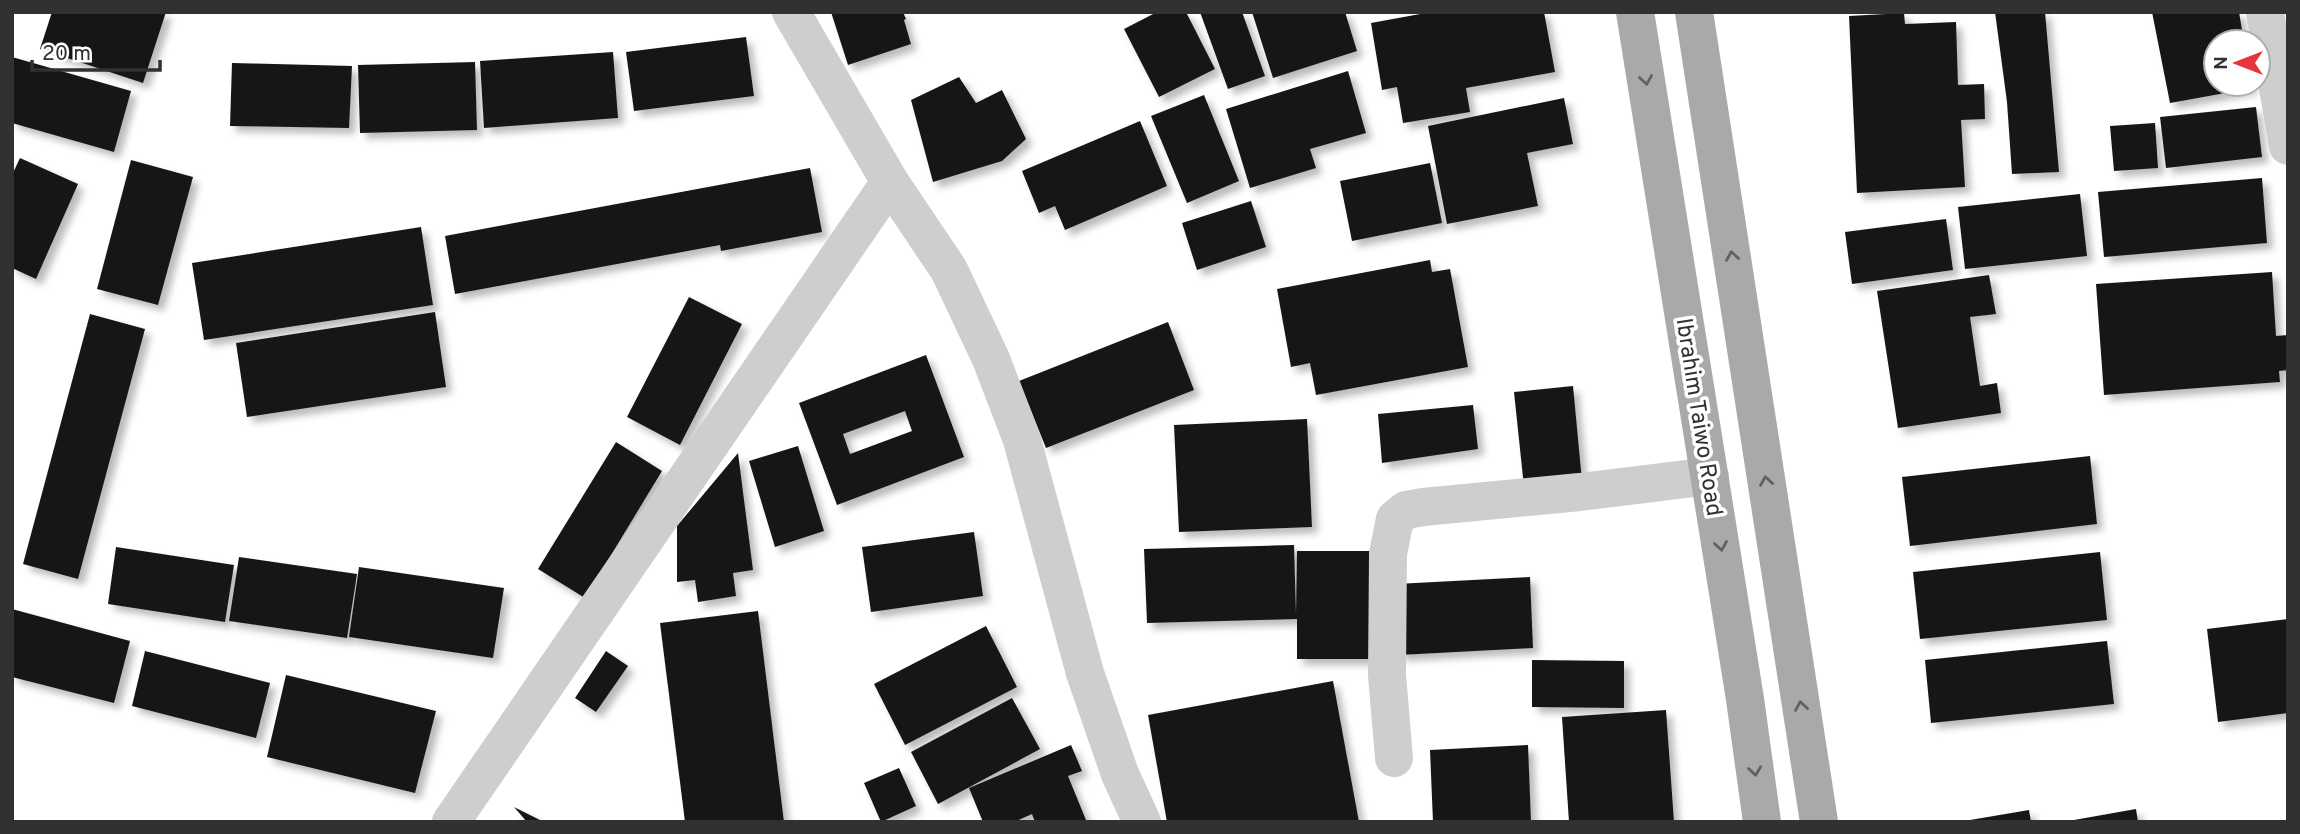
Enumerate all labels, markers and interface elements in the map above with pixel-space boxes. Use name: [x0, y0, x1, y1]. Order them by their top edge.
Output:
scale bar: [32, 28, 159, 72]
north arrow: [2202, 28, 2272, 98]
text: 20 m: [42, 41, 91, 68]
text: N: [2210, 56, 2234, 70]
one-way arrow: [1638, 74, 1653, 86]
one-way arrow: [1725, 250, 1740, 262]
street label: Ibrahim Taiwo Road: [1668, 316, 1728, 519]
one-way arrow: [1759, 475, 1774, 487]
one-way arrow: [1713, 540, 1728, 552]
one-way arrow: [1794, 700, 1809, 712]
one-way arrow: [1747, 765, 1762, 777]

